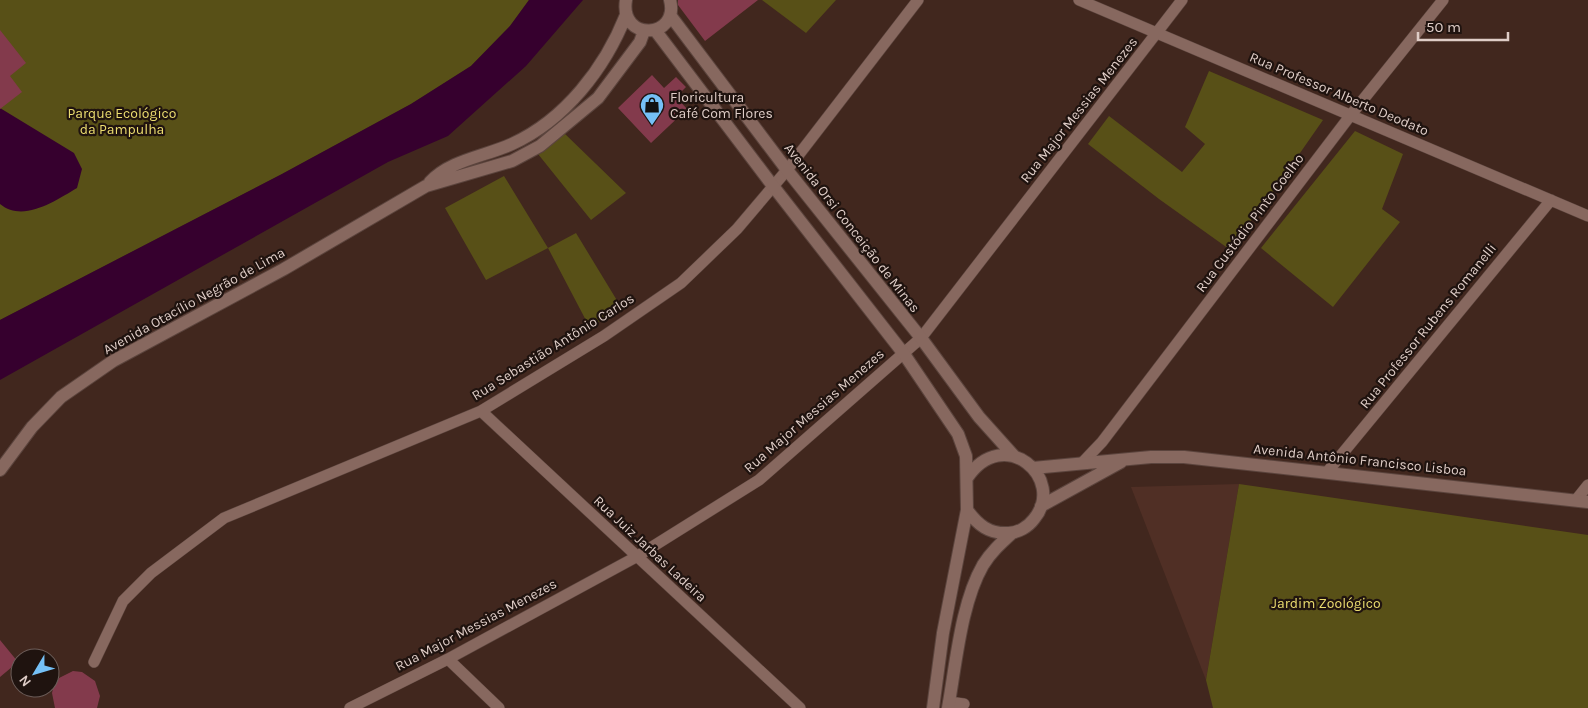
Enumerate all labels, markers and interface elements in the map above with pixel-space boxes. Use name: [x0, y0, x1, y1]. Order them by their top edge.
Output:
scale bar: [1418, 10, 1508, 42]
text: 50 m: [1426, 18, 1461, 36]
street label: Rua Major Messias Menezes: [1017, 34, 1141, 186]
street label: Rua Professor Alberto Deodato: [1247, 48, 1431, 140]
place label: Floricultura Café Com Flores: [670, 89, 773, 122]
shop icon: Floricultura Café Com Flores: [639, 92, 665, 126]
park label: Parque Ecológico da Pampulha: [68, 105, 176, 138]
street label: Avenida Orsi Conceição de Minas: [781, 140, 923, 316]
street label: Rua Custódio Pinto Coelho: [1192, 150, 1308, 296]
street label: Rua Professor Rubens Romanelli: [1356, 240, 1500, 412]
street label: Avenida Otacílio Negrão de Lima: [100, 244, 288, 358]
street label: Rua Sebastião Antônio Carlos: [469, 290, 637, 404]
street label: Rua Major Messias Menezes: [740, 345, 888, 477]
street label: Avenida Antônio Francisco Lisboa: [1253, 440, 1467, 480]
street label: Rua Juiz Jarbas Ladeira: [590, 492, 710, 606]
street label: Rua Major Messias Menezes: [392, 575, 560, 675]
park label: Jardim Zoológico: [1271, 595, 1381, 612]
north arrow: [10, 648, 60, 698]
text: N: [15, 672, 35, 690]

